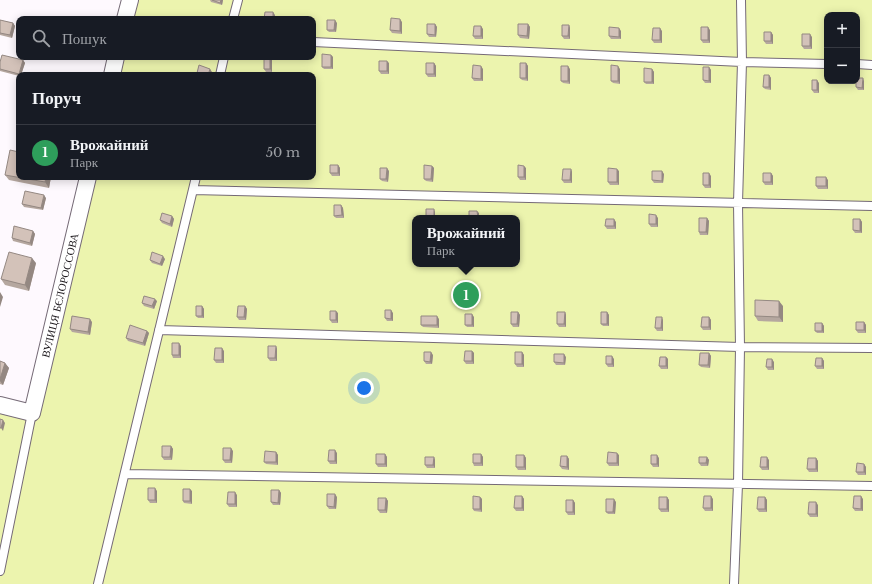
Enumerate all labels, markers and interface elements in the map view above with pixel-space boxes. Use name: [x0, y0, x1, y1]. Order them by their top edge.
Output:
map controls: [824, 12, 860, 84]
button: +: [824, 12, 860, 48]
search box: [16, 16, 316, 60]
icon: search: [30, 27, 52, 49]
text: Пошук: [62, 29, 107, 48]
button: −: [824, 48, 860, 84]
text: Поруч: [32, 88, 81, 109]
text: Врожайний: [70, 135, 148, 154]
text: 1: [42, 144, 48, 161]
text: 50 m: [266, 144, 300, 161]
text: Парк: [70, 154, 98, 171]
popup: [412, 215, 520, 267]
text: Врожайний: [427, 223, 505, 242]
street label: ВУЛИЦЯ БЄЛОРОССОВА: [38, 232, 81, 359]
text: Парк: [427, 242, 455, 259]
pin: 1: [453, 280, 479, 310]
your location: [354, 378, 374, 398]

